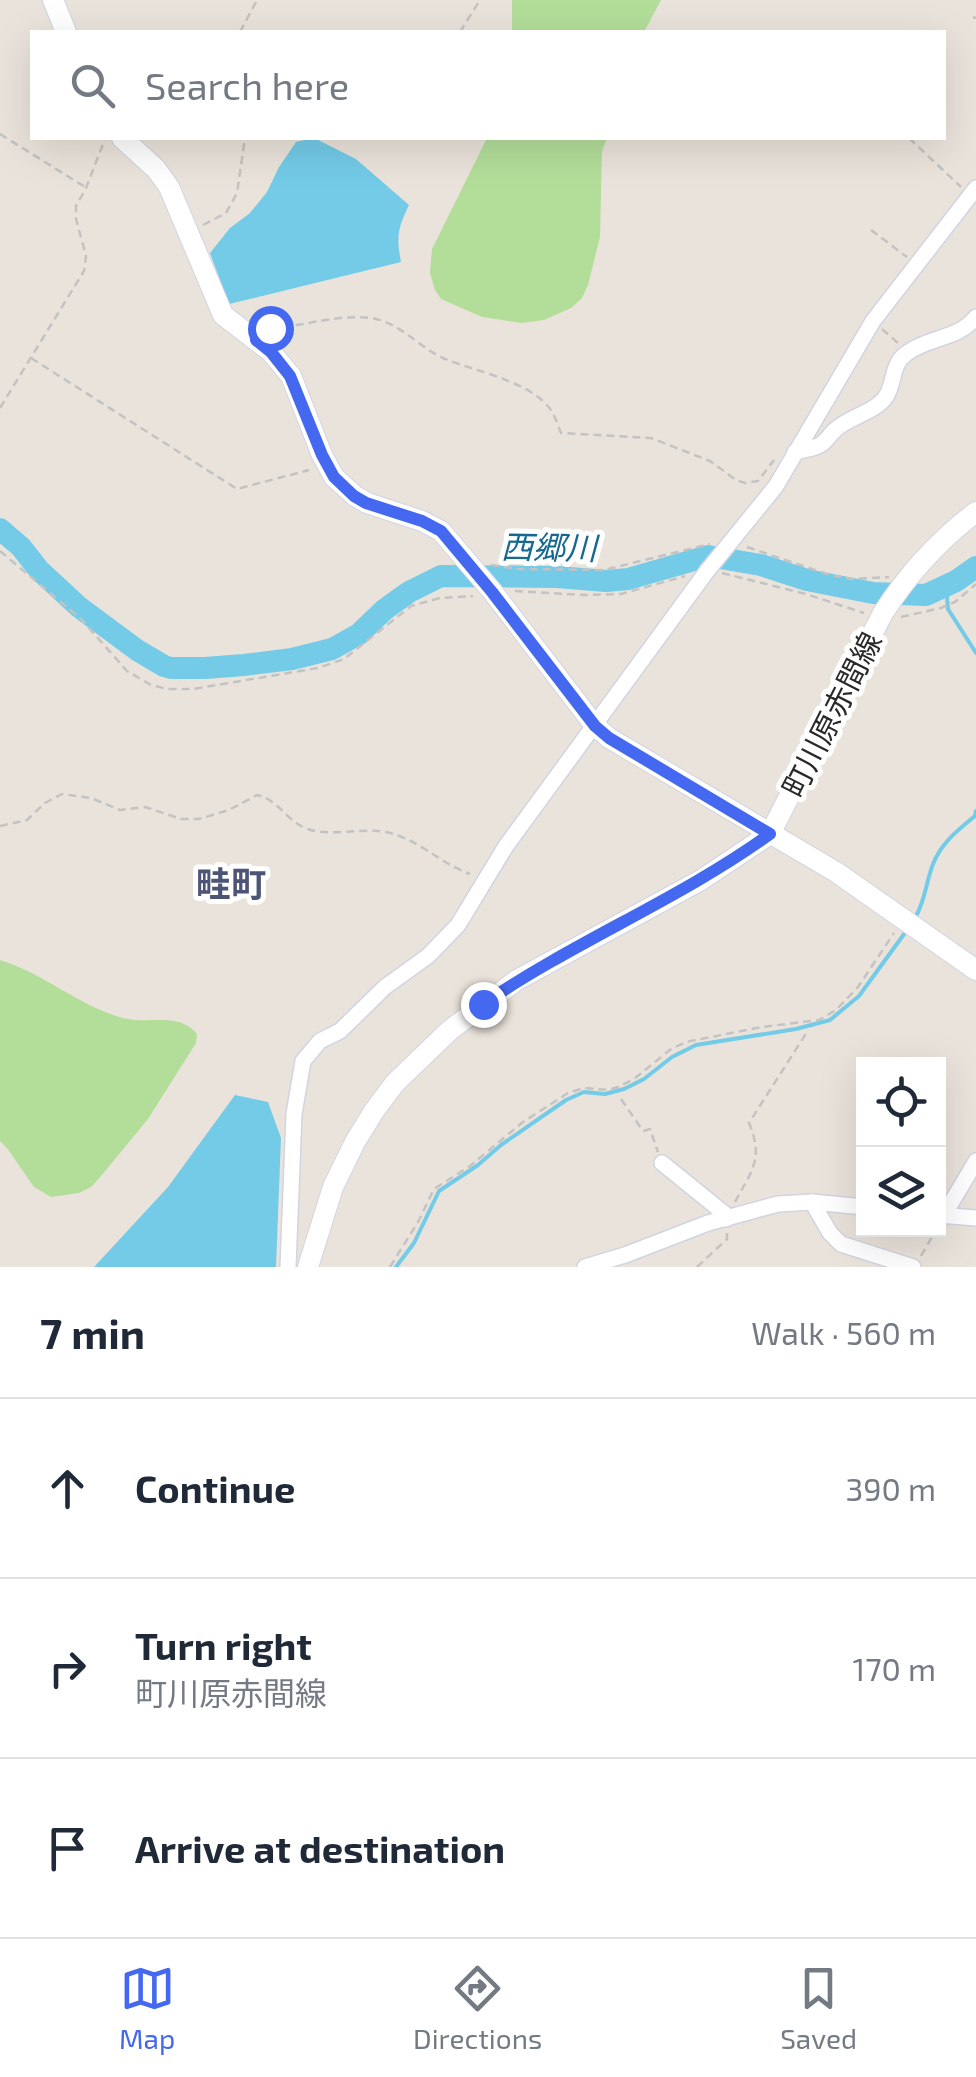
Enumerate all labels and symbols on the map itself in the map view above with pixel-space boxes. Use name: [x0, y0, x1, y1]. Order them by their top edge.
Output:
route start: [248, 306, 294, 352]
water label: 西郷川: [501, 526, 600, 566]
street label: 町川原赤間線: [774, 626, 888, 802]
district label: 畦町: [196, 862, 266, 904]
route end: [461, 982, 507, 1028]

